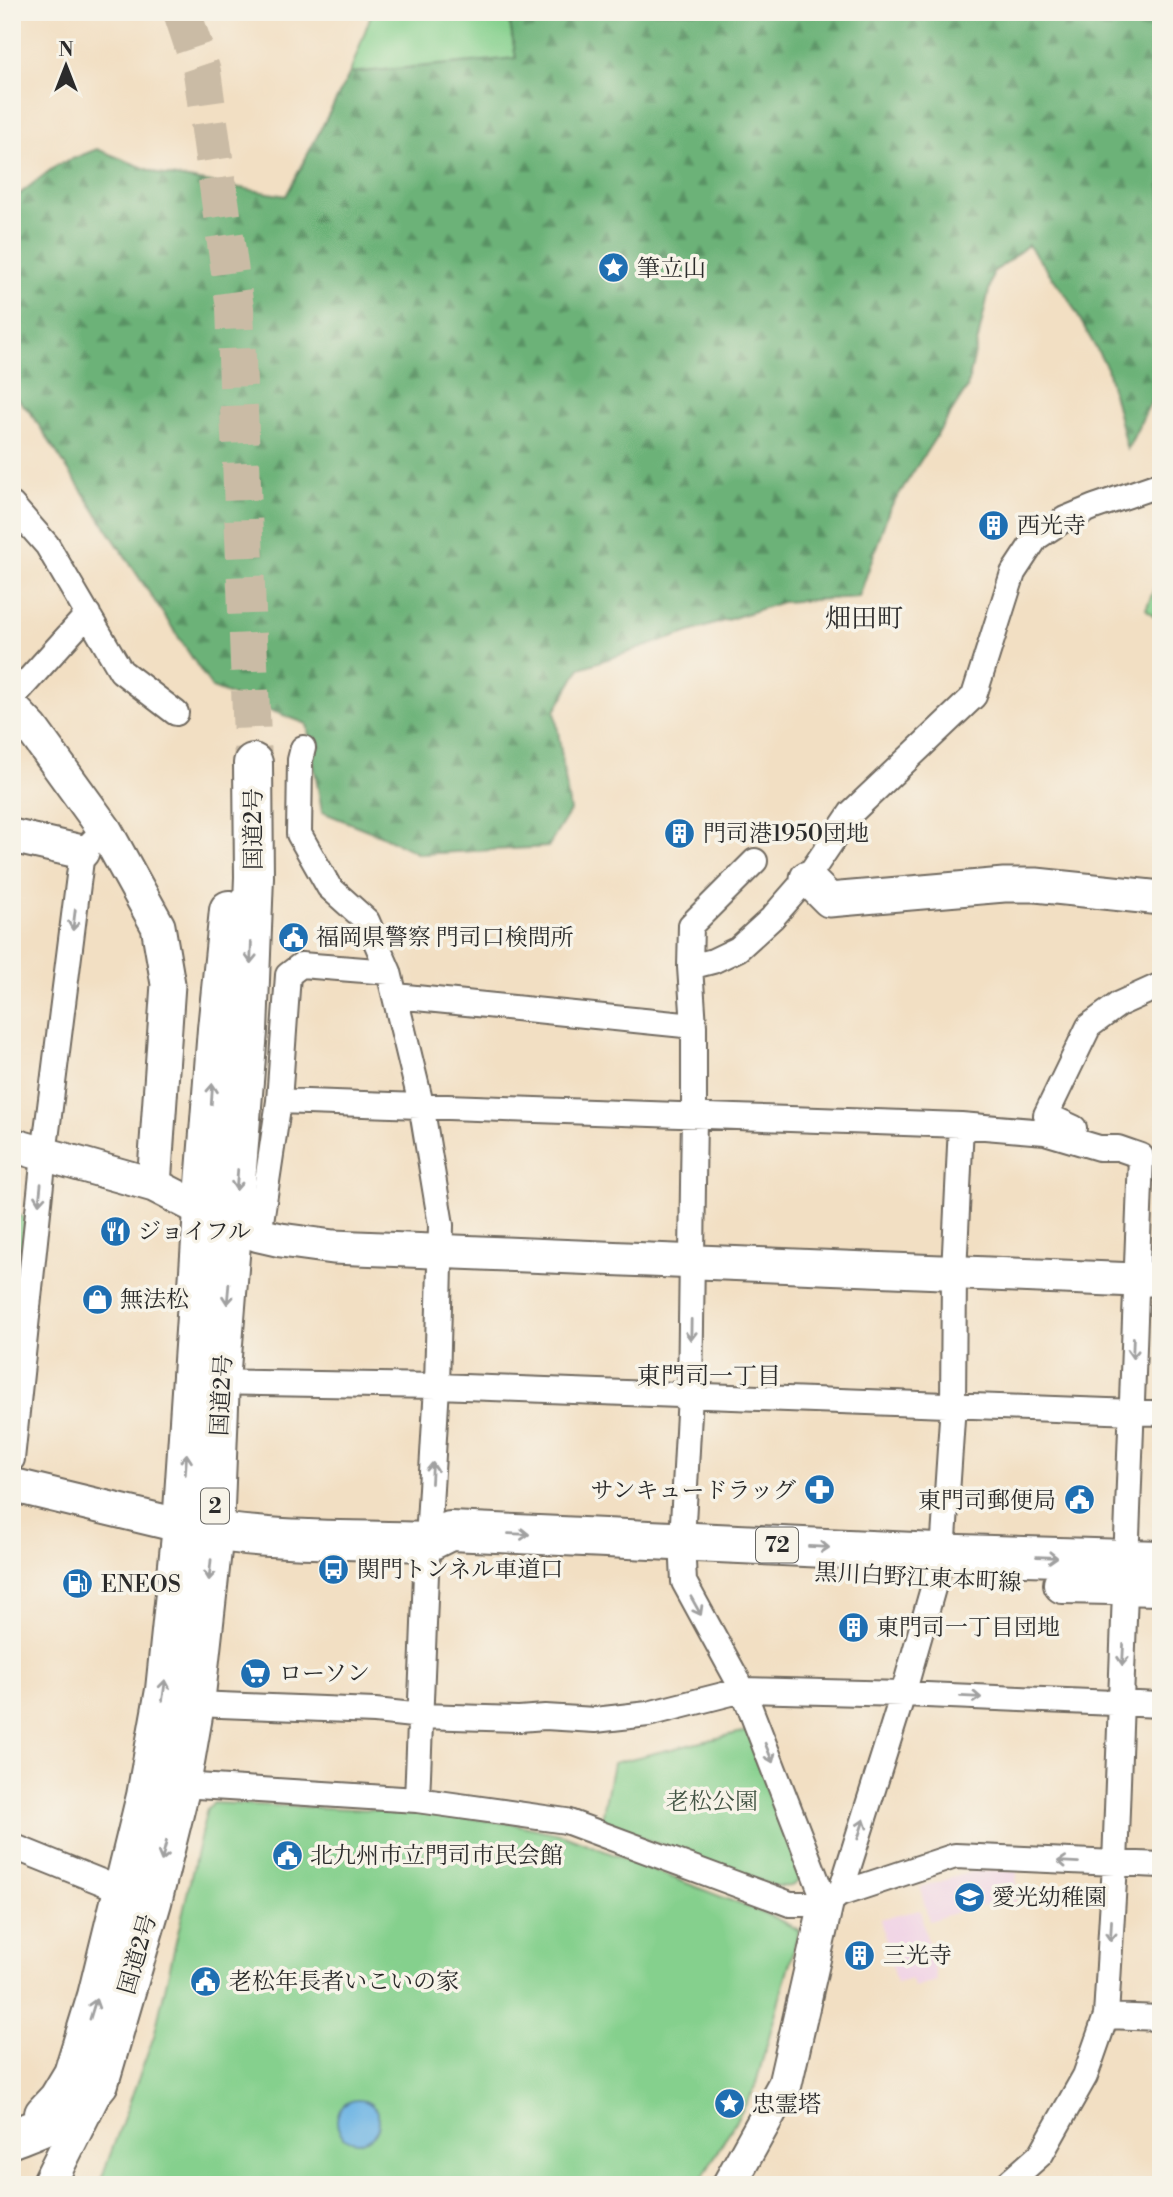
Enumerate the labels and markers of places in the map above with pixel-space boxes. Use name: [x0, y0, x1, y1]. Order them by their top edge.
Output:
place icon: 筆立山: [597, 251, 631, 285]
place label: 筆立山: [637, 255, 706, 283]
building icon: 西光寺: [977, 508, 1011, 542]
place label: 西光寺: [1017, 512, 1086, 540]
building icon: 門司港1950団地: [663, 816, 697, 850]
place label: 門司港1950団地: [703, 820, 869, 848]
public building icon: 福岡県警察 門司口検問所: [276, 920, 310, 954]
place label: 福岡県警察 門司口検問所: [316, 924, 574, 952]
restaurant icon: ジョイフル: [98, 1214, 132, 1248]
place label: ジョイフル: [138, 1218, 251, 1246]
shop icon: 無法松: [80, 1282, 114, 1316]
place label: 無法松: [120, 1286, 189, 1314]
pharmacy icon: サンキュードラッグ: [802, 1473, 836, 1507]
place label: サンキュードラッグ: [591, 1477, 796, 1505]
public building icon: 東門司郵便局: [1062, 1483, 1096, 1517]
place label: 東門司郵便局: [918, 1487, 1056, 1515]
bus stop icon: 関門トンネル車道口: [317, 1552, 351, 1586]
place label: 関門トンネル車道口: [357, 1556, 563, 1584]
fuel station icon: ENEOS: [61, 1567, 95, 1601]
place label: ENEOS: [101, 1571, 181, 1599]
building icon: 東門司一丁目団地: [836, 1610, 870, 1644]
place label: 東門司一丁目団地: [876, 1614, 1060, 1642]
supermarket icon: ローソン: [239, 1656, 273, 1690]
place label: ローソン: [279, 1660, 370, 1688]
public building icon: 北九州市立門司市民会館: [270, 1838, 304, 1872]
place label: 北九州市立門司市民会館: [310, 1842, 563, 1870]
school or university icon: 愛光幼稚園: [952, 1880, 986, 1914]
place label: 愛光幼稚園: [992, 1884, 1107, 1912]
building icon: 三光寺: [843, 1938, 877, 1972]
place label: 三光寺: [883, 1942, 952, 1970]
public building icon: 老松年長者いこいの家: [189, 1964, 223, 1998]
place label: 老松年長者いこいの家: [229, 1968, 459, 1996]
place icon: 忠霊塔: [712, 2087, 746, 2121]
place label: 忠霊塔: [752, 2091, 821, 2119]

